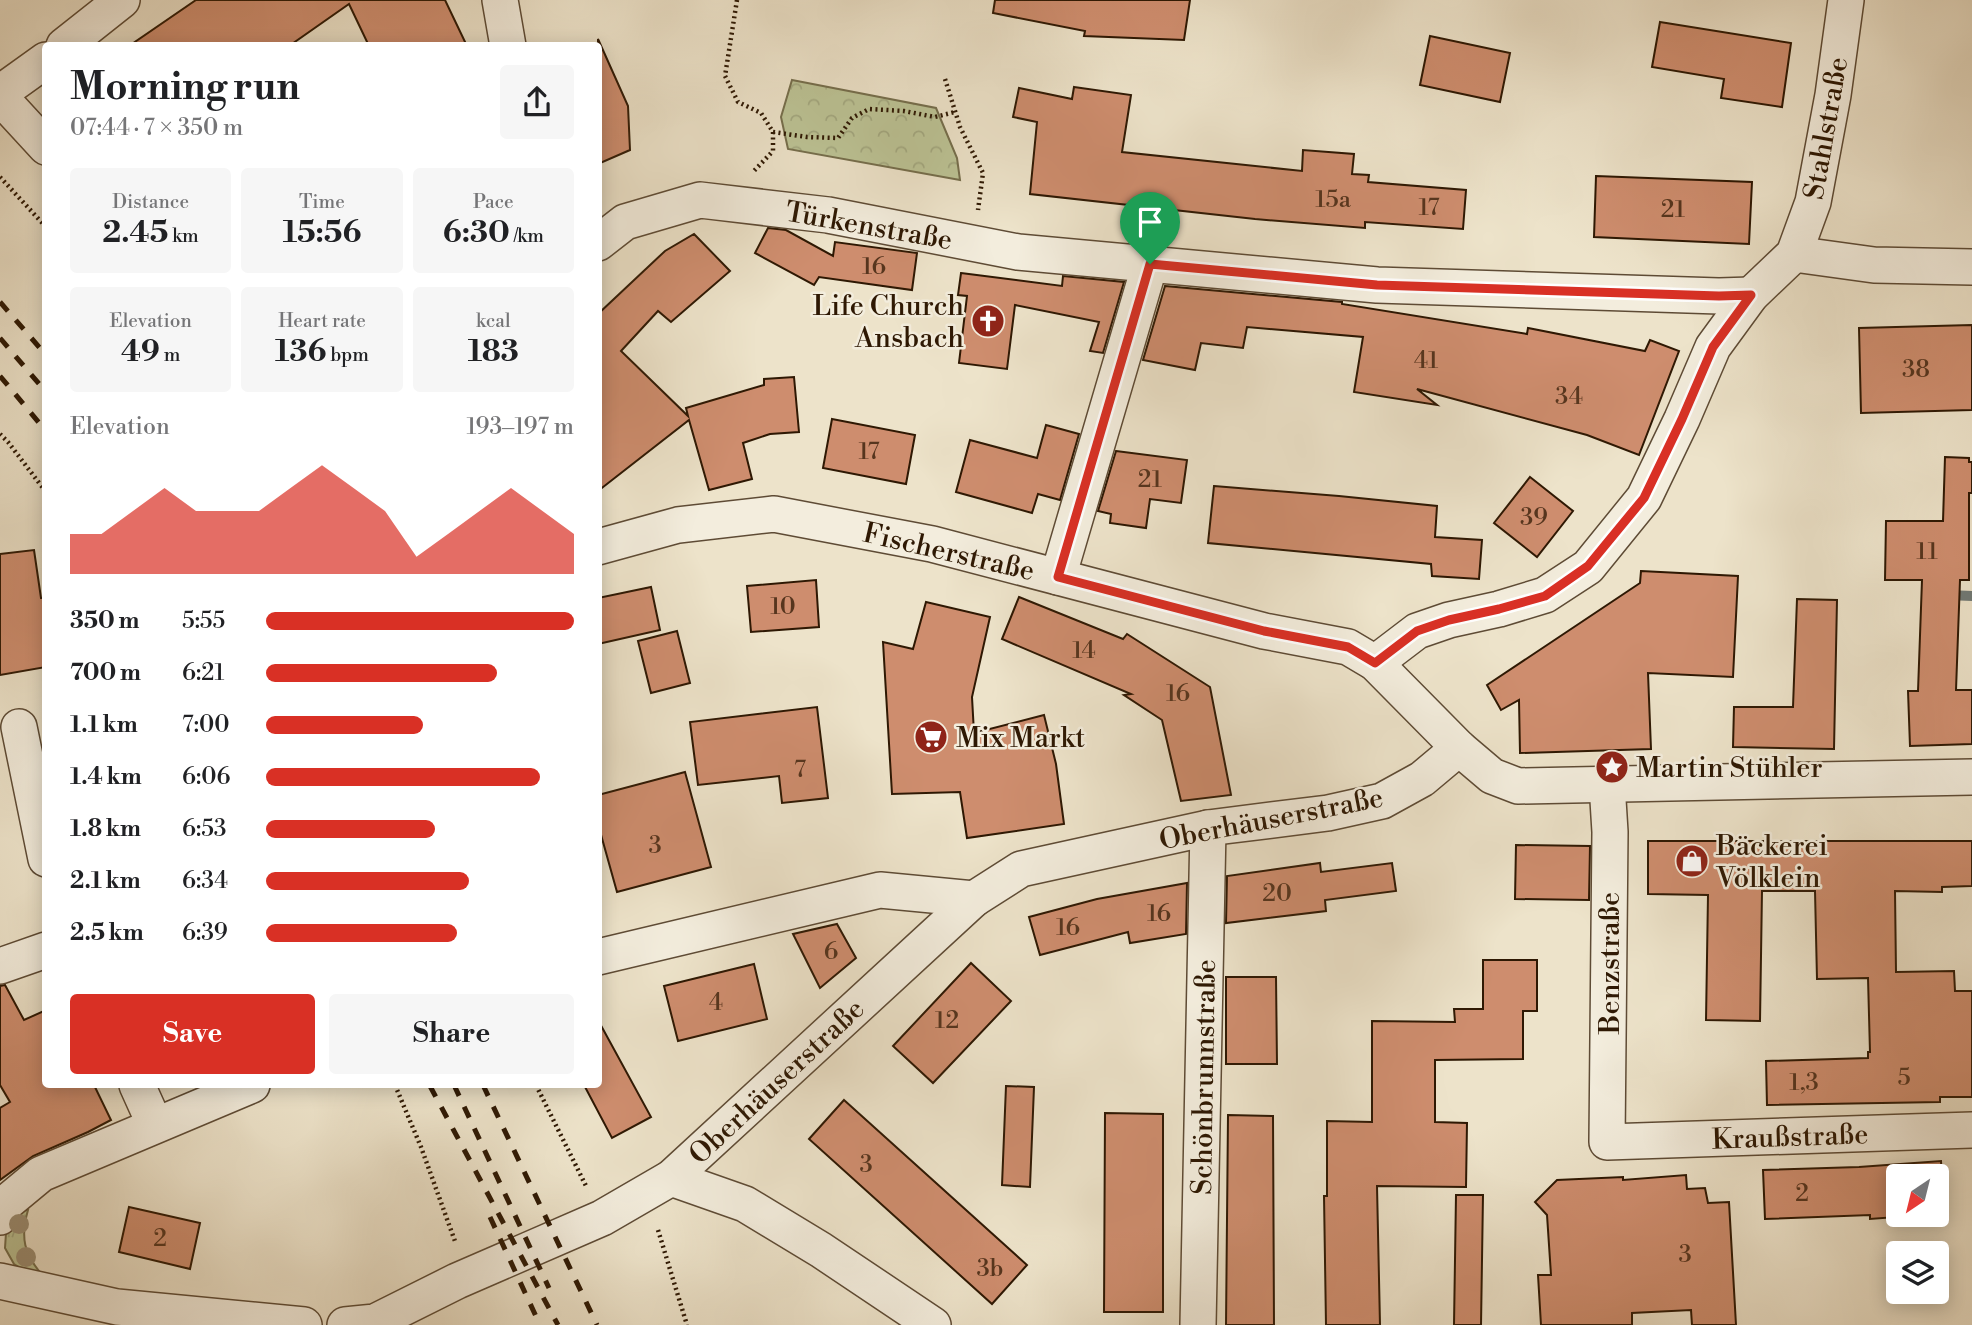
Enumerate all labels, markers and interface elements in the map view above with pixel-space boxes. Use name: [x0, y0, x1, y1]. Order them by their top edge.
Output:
street label: Stahlstraße: [1797, 54, 1856, 202]
text: Morning run: [70, 64, 300, 111]
button: share: [500, 65, 574, 139]
text: 07:44 · 7 × 350 m: [70, 114, 243, 142]
house number: 15a: [1315, 185, 1352, 215]
text: Distance: [112, 190, 189, 214]
text: Time: [299, 190, 345, 214]
text: Pace: [473, 190, 514, 214]
pin: [1120, 192, 1180, 264]
house number: 17: [1418, 193, 1440, 223]
street label: Türkenstraße: [783, 195, 955, 258]
house number: 21: [1661, 195, 1686, 225]
icon: arrive: [1131, 203, 1169, 241]
text: 2.45: [103, 214, 168, 252]
text: 15:56: [283, 214, 361, 252]
text: 6:30: [443, 214, 510, 252]
text: km: [168, 224, 199, 248]
text: /km: [510, 224, 544, 248]
house number: 16: [862, 252, 886, 282]
place label: Life Church Ansbach: [812, 289, 964, 356]
church icon: Life Church Ansbach: [969, 302, 1007, 340]
text: Elevation: [110, 309, 192, 333]
text: Heart rate: [278, 309, 366, 333]
text: kcal: [476, 309, 511, 333]
text: 49: [121, 333, 160, 371]
text: 136: [275, 333, 326, 371]
text: 183: [468, 333, 519, 371]
text: m: [160, 343, 180, 367]
text: bpm: [326, 343, 369, 367]
house number: 41: [1414, 346, 1439, 376]
house number: 38: [1902, 355, 1930, 385]
house number: 34: [1555, 382, 1583, 412]
text: Elevation: [70, 413, 170, 441]
text: 193–197 m: [466, 413, 574, 441]
house number: 17: [858, 437, 880, 467]
house number: 21: [1138, 465, 1163, 495]
house number: 39: [1520, 503, 1548, 533]
street label: Fischerstraße: [860, 516, 1038, 589]
house number: 11: [1916, 537, 1938, 567]
house number: 10: [770, 592, 796, 622]
text: 350 m: [70, 607, 139, 635]
text: 5:55: [182, 607, 225, 635]
house number: 14: [1072, 636, 1096, 666]
text: 700 m: [70, 659, 141, 687]
text: 6:21: [182, 659, 224, 687]
house number: 16: [1166, 679, 1190, 709]
text: 1.1 km: [70, 711, 138, 739]
text: 7:00: [182, 711, 230, 739]
supermarket icon: Mix Markt: [912, 718, 950, 756]
place label: Mix Markt: [956, 721, 1085, 756]
place icon: Martin Stühler: [1593, 748, 1631, 786]
place label: Martin Stühler: [1636, 751, 1823, 786]
house number: 7: [794, 755, 806, 785]
text: 1.4 km: [70, 763, 142, 791]
text: 6:06: [182, 763, 230, 791]
street label: Oberhäuserstraße: [1156, 781, 1386, 858]
text: 1.8 km: [70, 815, 141, 843]
text: 6:53: [182, 815, 227, 843]
place label: Bäckerei Völklein: [1715, 829, 1828, 896]
house number: 3: [648, 831, 662, 861]
shop icon: Bäckerei Völklein: [1673, 842, 1711, 880]
text: 2.1 km: [70, 867, 141, 895]
text: 6:34: [182, 867, 228, 895]
house number: 20: [1262, 879, 1292, 909]
street label: Benzstraße: [1593, 892, 1628, 1035]
house number: 16: [1147, 899, 1171, 929]
house number: 16: [1056, 913, 1080, 943]
text: 2.5 km: [70, 919, 144, 947]
text: 6:39: [182, 919, 228, 947]
house number: 6: [824, 937, 838, 967]
street label: Schönbrunnstraße: [1185, 959, 1224, 1195]
house number: 4: [709, 988, 723, 1018]
street label: Oberhäuserstraße: [682, 992, 872, 1172]
button: Save: [70, 994, 315, 1074]
button: Share: [329, 994, 574, 1074]
house number: 12: [935, 1006, 959, 1036]
house number: 5: [1897, 1063, 1911, 1093]
house number: 1,3: [1789, 1068, 1819, 1098]
street label: Kraußstraße: [1711, 1117, 1869, 1158]
house number: 3: [859, 1150, 873, 1180]
north arrow: [1886, 1164, 1950, 1227]
map controls: [1886, 1164, 1949, 1304]
house number: 2: [1795, 1179, 1809, 1209]
house number: 2: [153, 1224, 167, 1254]
house number: 3: [1678, 1240, 1692, 1270]
button: layers: [1886, 1241, 1949, 1304]
house number: 3b: [977, 1254, 1003, 1284]

